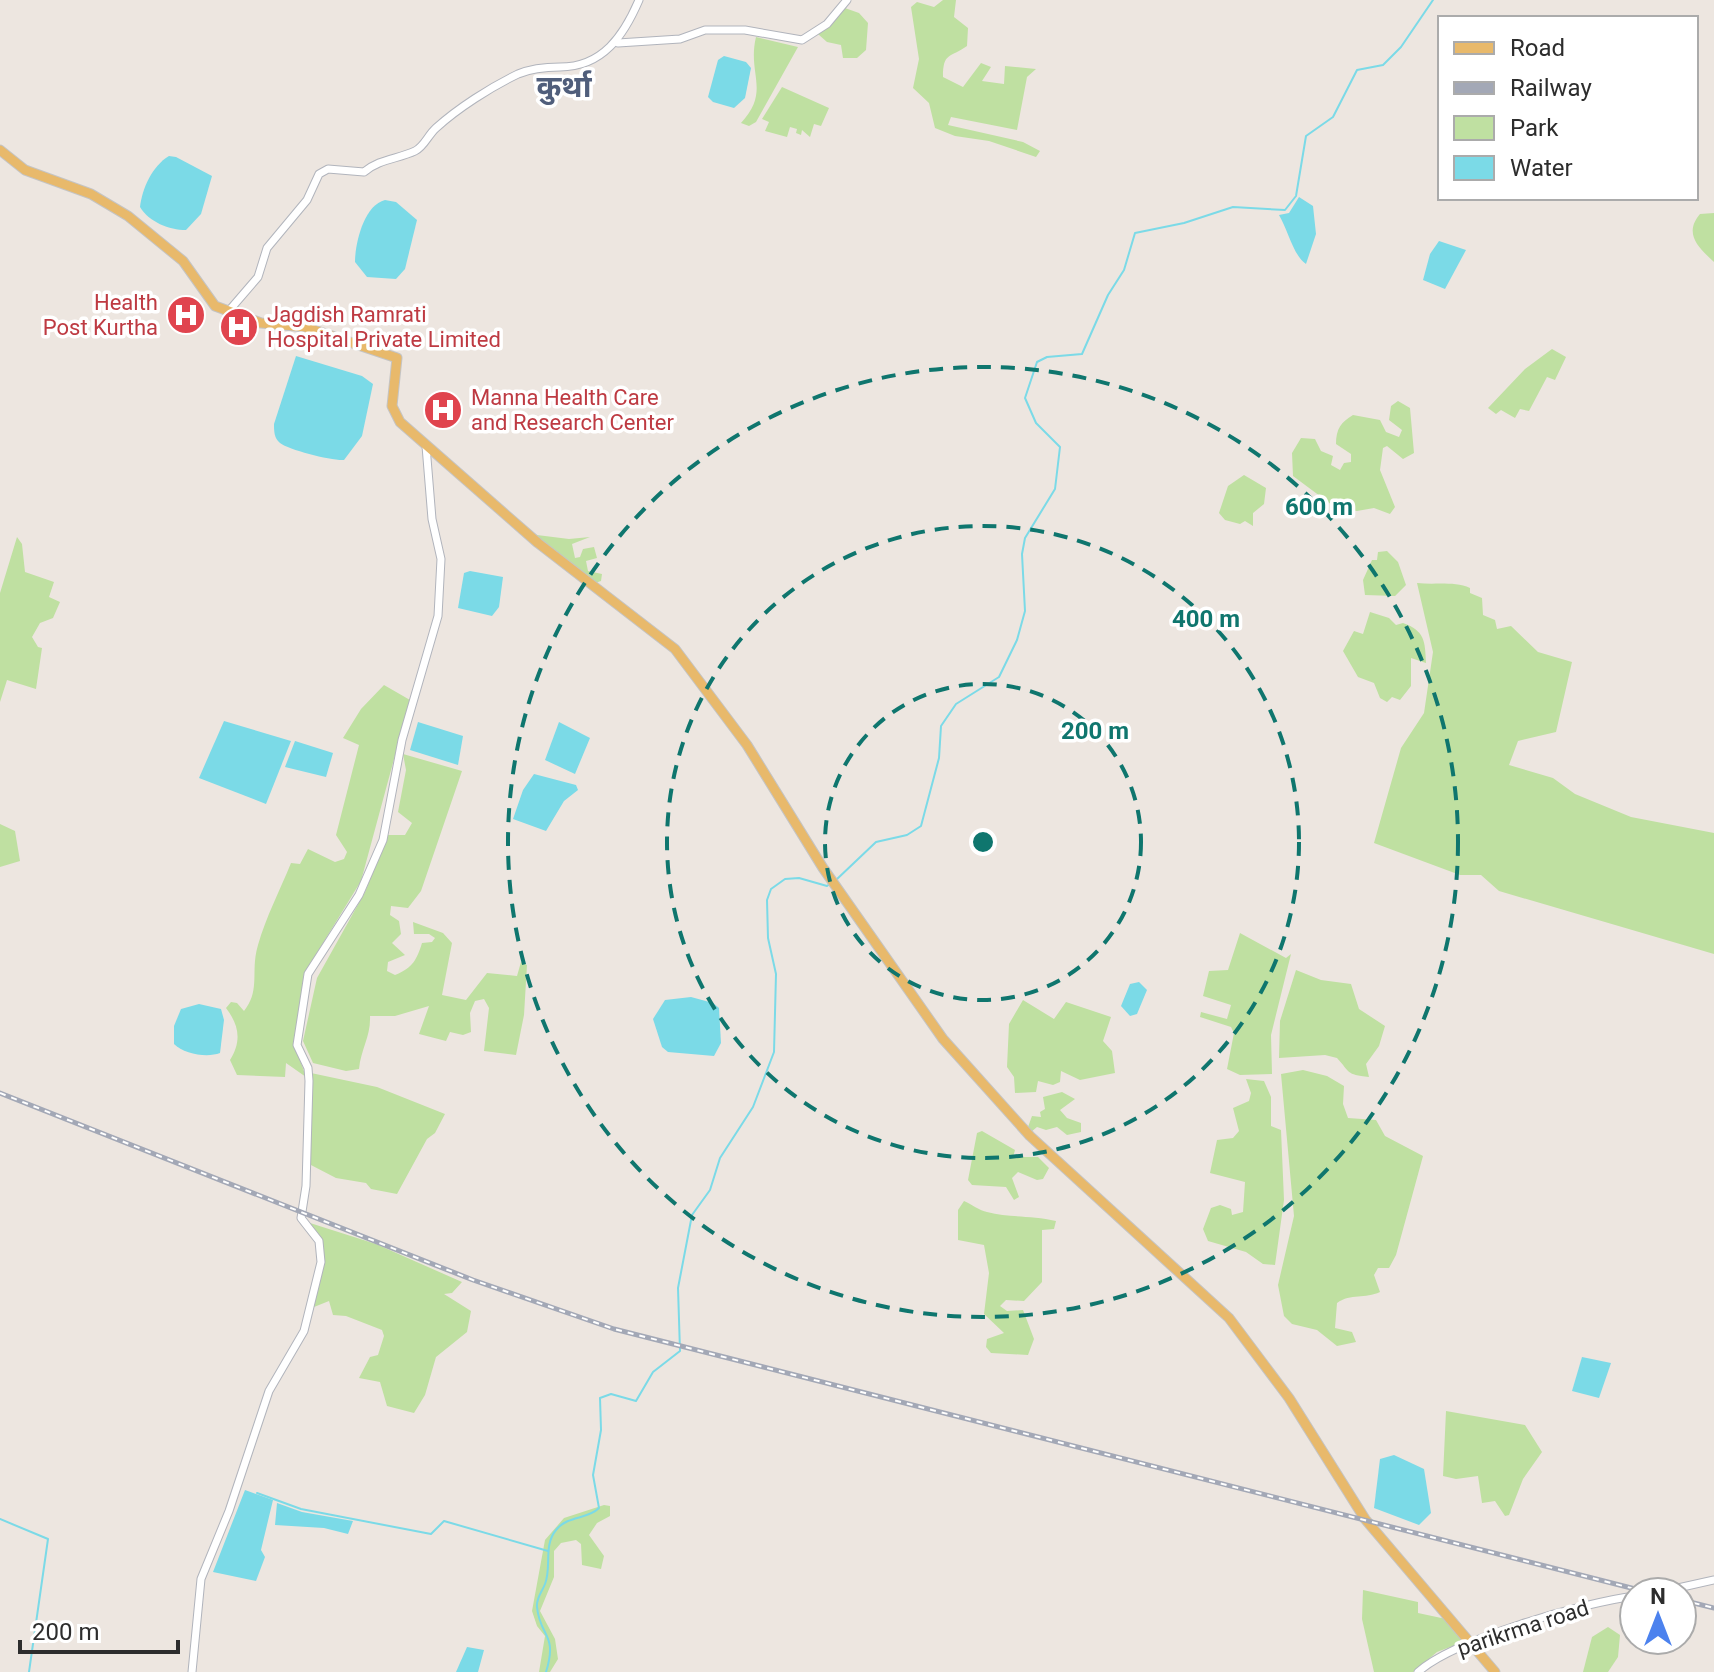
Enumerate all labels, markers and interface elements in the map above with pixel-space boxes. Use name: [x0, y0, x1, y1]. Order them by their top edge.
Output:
legend: [1438, 16, 1698, 200]
text: Road: [1510, 34, 1565, 62]
district label: कुर्था: [536, 69, 593, 106]
text: Railway: [1510, 74, 1592, 102]
text: Park: [1510, 114, 1559, 142]
text: Water: [1510, 154, 1573, 182]
place label: Health Post Kurtha: [43, 290, 158, 340]
hospital icon: Health Post Kurtha: [165, 294, 207, 336]
place label: Jagdish Ramrati Hospital Private Limited: [267, 302, 501, 352]
hospital icon: Jagdish Ramrati Hospital Private Limited: [218, 306, 260, 348]
place label: Manna Health Care and Research Center: [471, 385, 675, 435]
hospital icon: Manna Health Care and Research Center: [422, 389, 464, 431]
text: 600 m: [1285, 493, 1353, 521]
text: 400 m: [1172, 605, 1240, 633]
text: 200 m: [1061, 717, 1129, 745]
centre of rings: [969, 828, 997, 856]
north arrow: [1618, 1576, 1698, 1656]
text: N: [1650, 1584, 1666, 1609]
street label: parikrma road: [1454, 1595, 1592, 1661]
scale bar: [20, 1604, 178, 1654]
text: 200 m: [32, 1618, 99, 1646]

